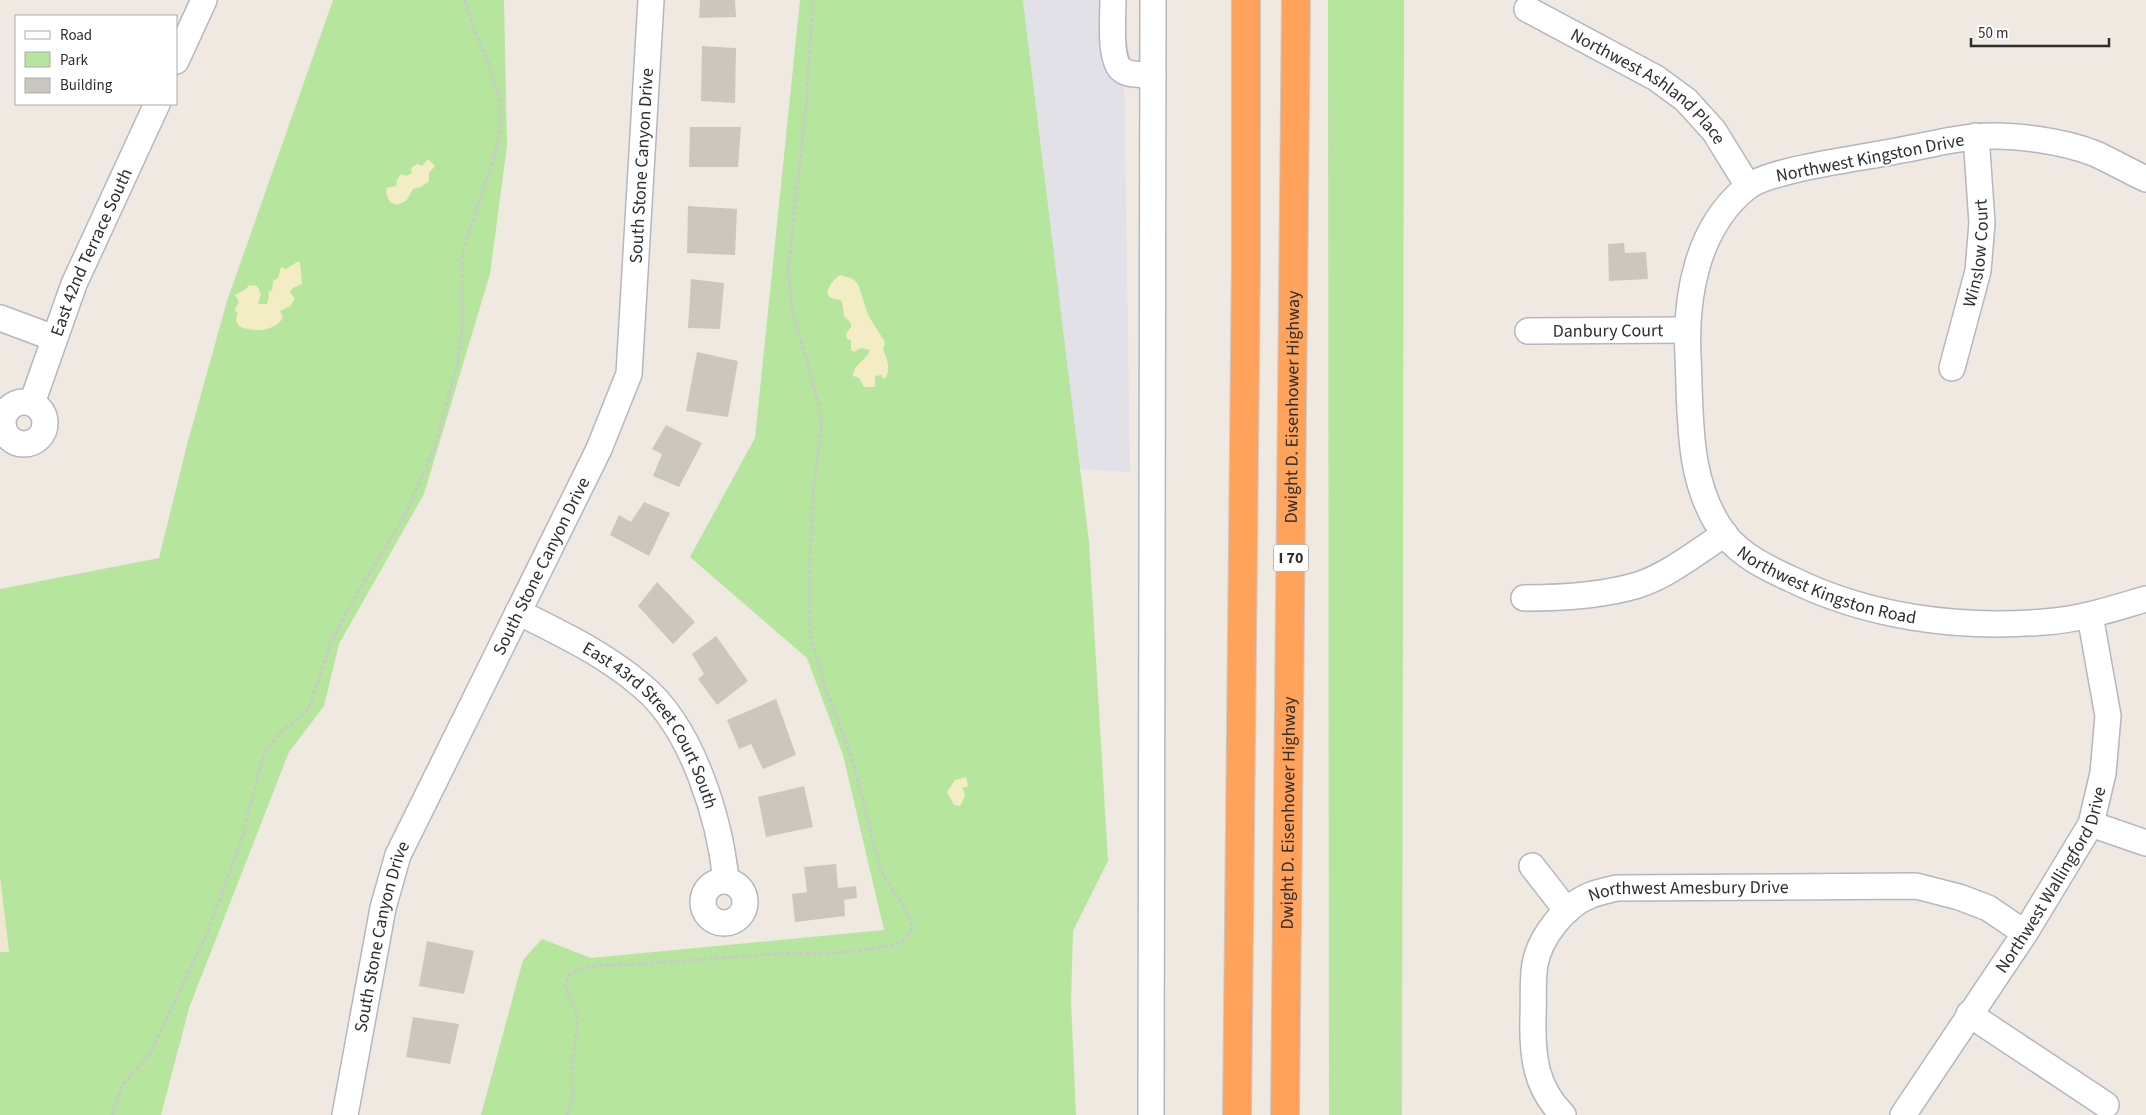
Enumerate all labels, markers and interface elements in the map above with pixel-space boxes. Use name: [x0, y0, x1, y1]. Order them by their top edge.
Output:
legend: [15, 15, 178, 105]
scale bar: [1971, 15, 2108, 47]
street label: Northwest Ashland Place: [1566, 22, 1732, 149]
text: 50 m: [1978, 23, 2008, 44]
text: Road: [60, 25, 92, 46]
text: Park: [60, 50, 89, 71]
street label: South Stone Canyon Drive: [623, 67, 659, 264]
text: Building: [60, 75, 113, 96]
street label: Northwest Kingston Drive: [1774, 127, 1966, 189]
street label: East 42nd Terrace South: [44, 164, 138, 340]
street label: Winslow Court: [1956, 198, 1995, 310]
street label: Dwight D. Eisenhower Highway: [1278, 290, 1306, 524]
street label: Danbury Court: [1553, 318, 1663, 343]
street label: South Stone Canyon Drive: [486, 473, 596, 659]
street label: Northwest Kingston Road: [1732, 540, 1918, 630]
road number: I 70: [1274, 544, 1308, 572]
street label: East 43rd Street Court South: [578, 635, 724, 812]
street label: Dwight D. Eisenhower Highway: [1274, 696, 1302, 930]
street label: Northwest Wallingford Drive: [1989, 784, 2112, 978]
street label: South Stone Canyon Drive: [348, 837, 416, 1035]
street label: Northwest Amesbury Drive: [1585, 874, 1789, 908]

